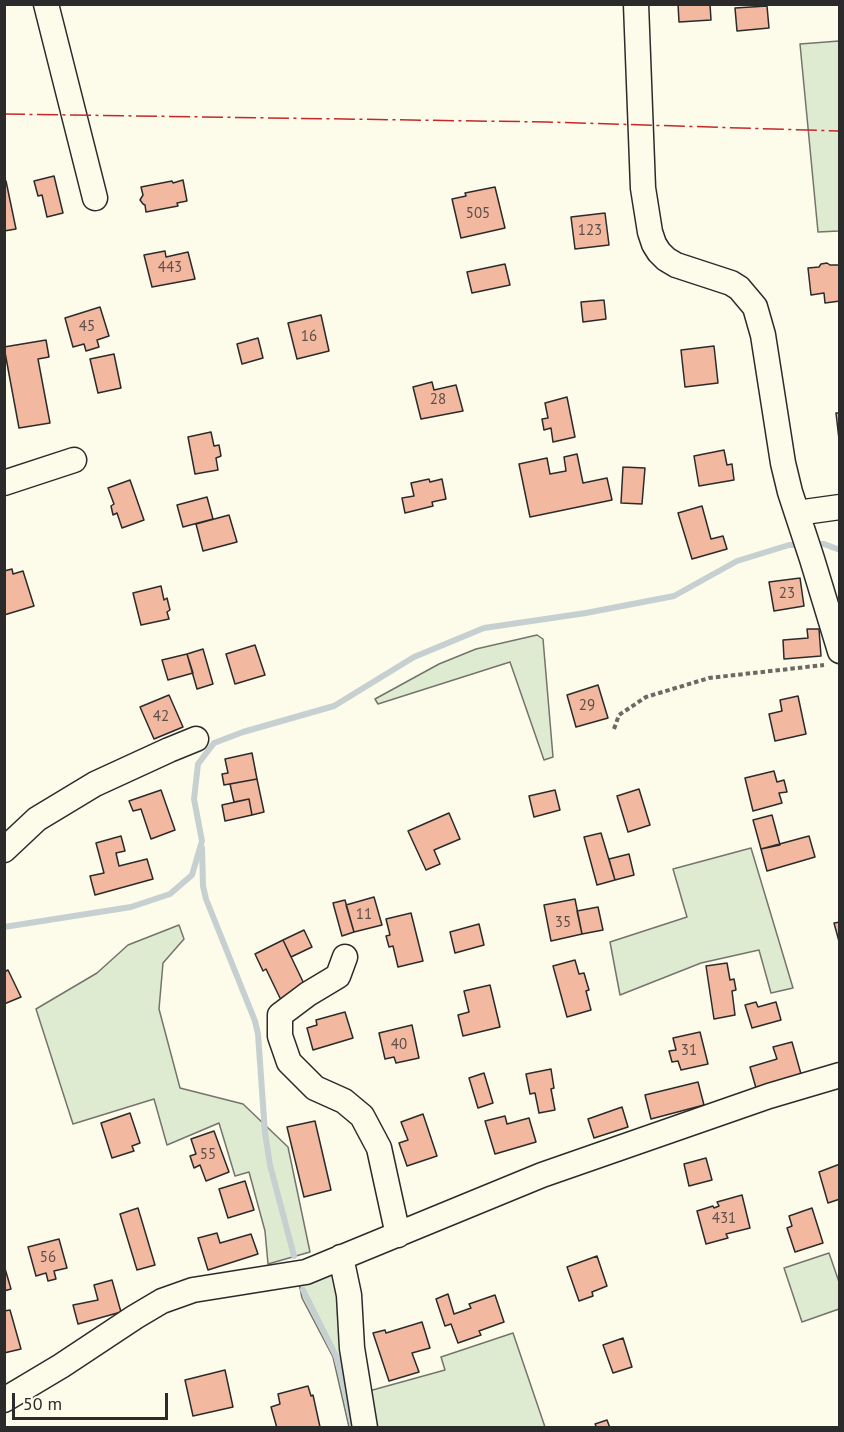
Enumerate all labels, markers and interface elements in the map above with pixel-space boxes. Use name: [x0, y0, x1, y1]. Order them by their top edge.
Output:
house number: 505: [466, 205, 490, 223]
house number: 123: [578, 222, 602, 240]
house number: 443: [158, 259, 182, 277]
house number: 45: [79, 318, 95, 336]
house number: 16: [301, 328, 317, 346]
house number: 28: [430, 391, 446, 409]
house number: 23: [779, 585, 795, 603]
house number: 29: [579, 697, 595, 715]
house number: 42: [153, 708, 169, 726]
house number: 11: [356, 906, 372, 924]
house number: 35: [555, 914, 571, 932]
house number: 40: [391, 1036, 407, 1054]
house number: 31: [681, 1042, 697, 1060]
house number: 55: [200, 1146, 216, 1164]
house number: 431: [712, 1210, 736, 1228]
house number: 56: [40, 1249, 56, 1267]
scale bar: [15, 1381, 171, 1419]
text: 50 m: [23, 1392, 62, 1415]

